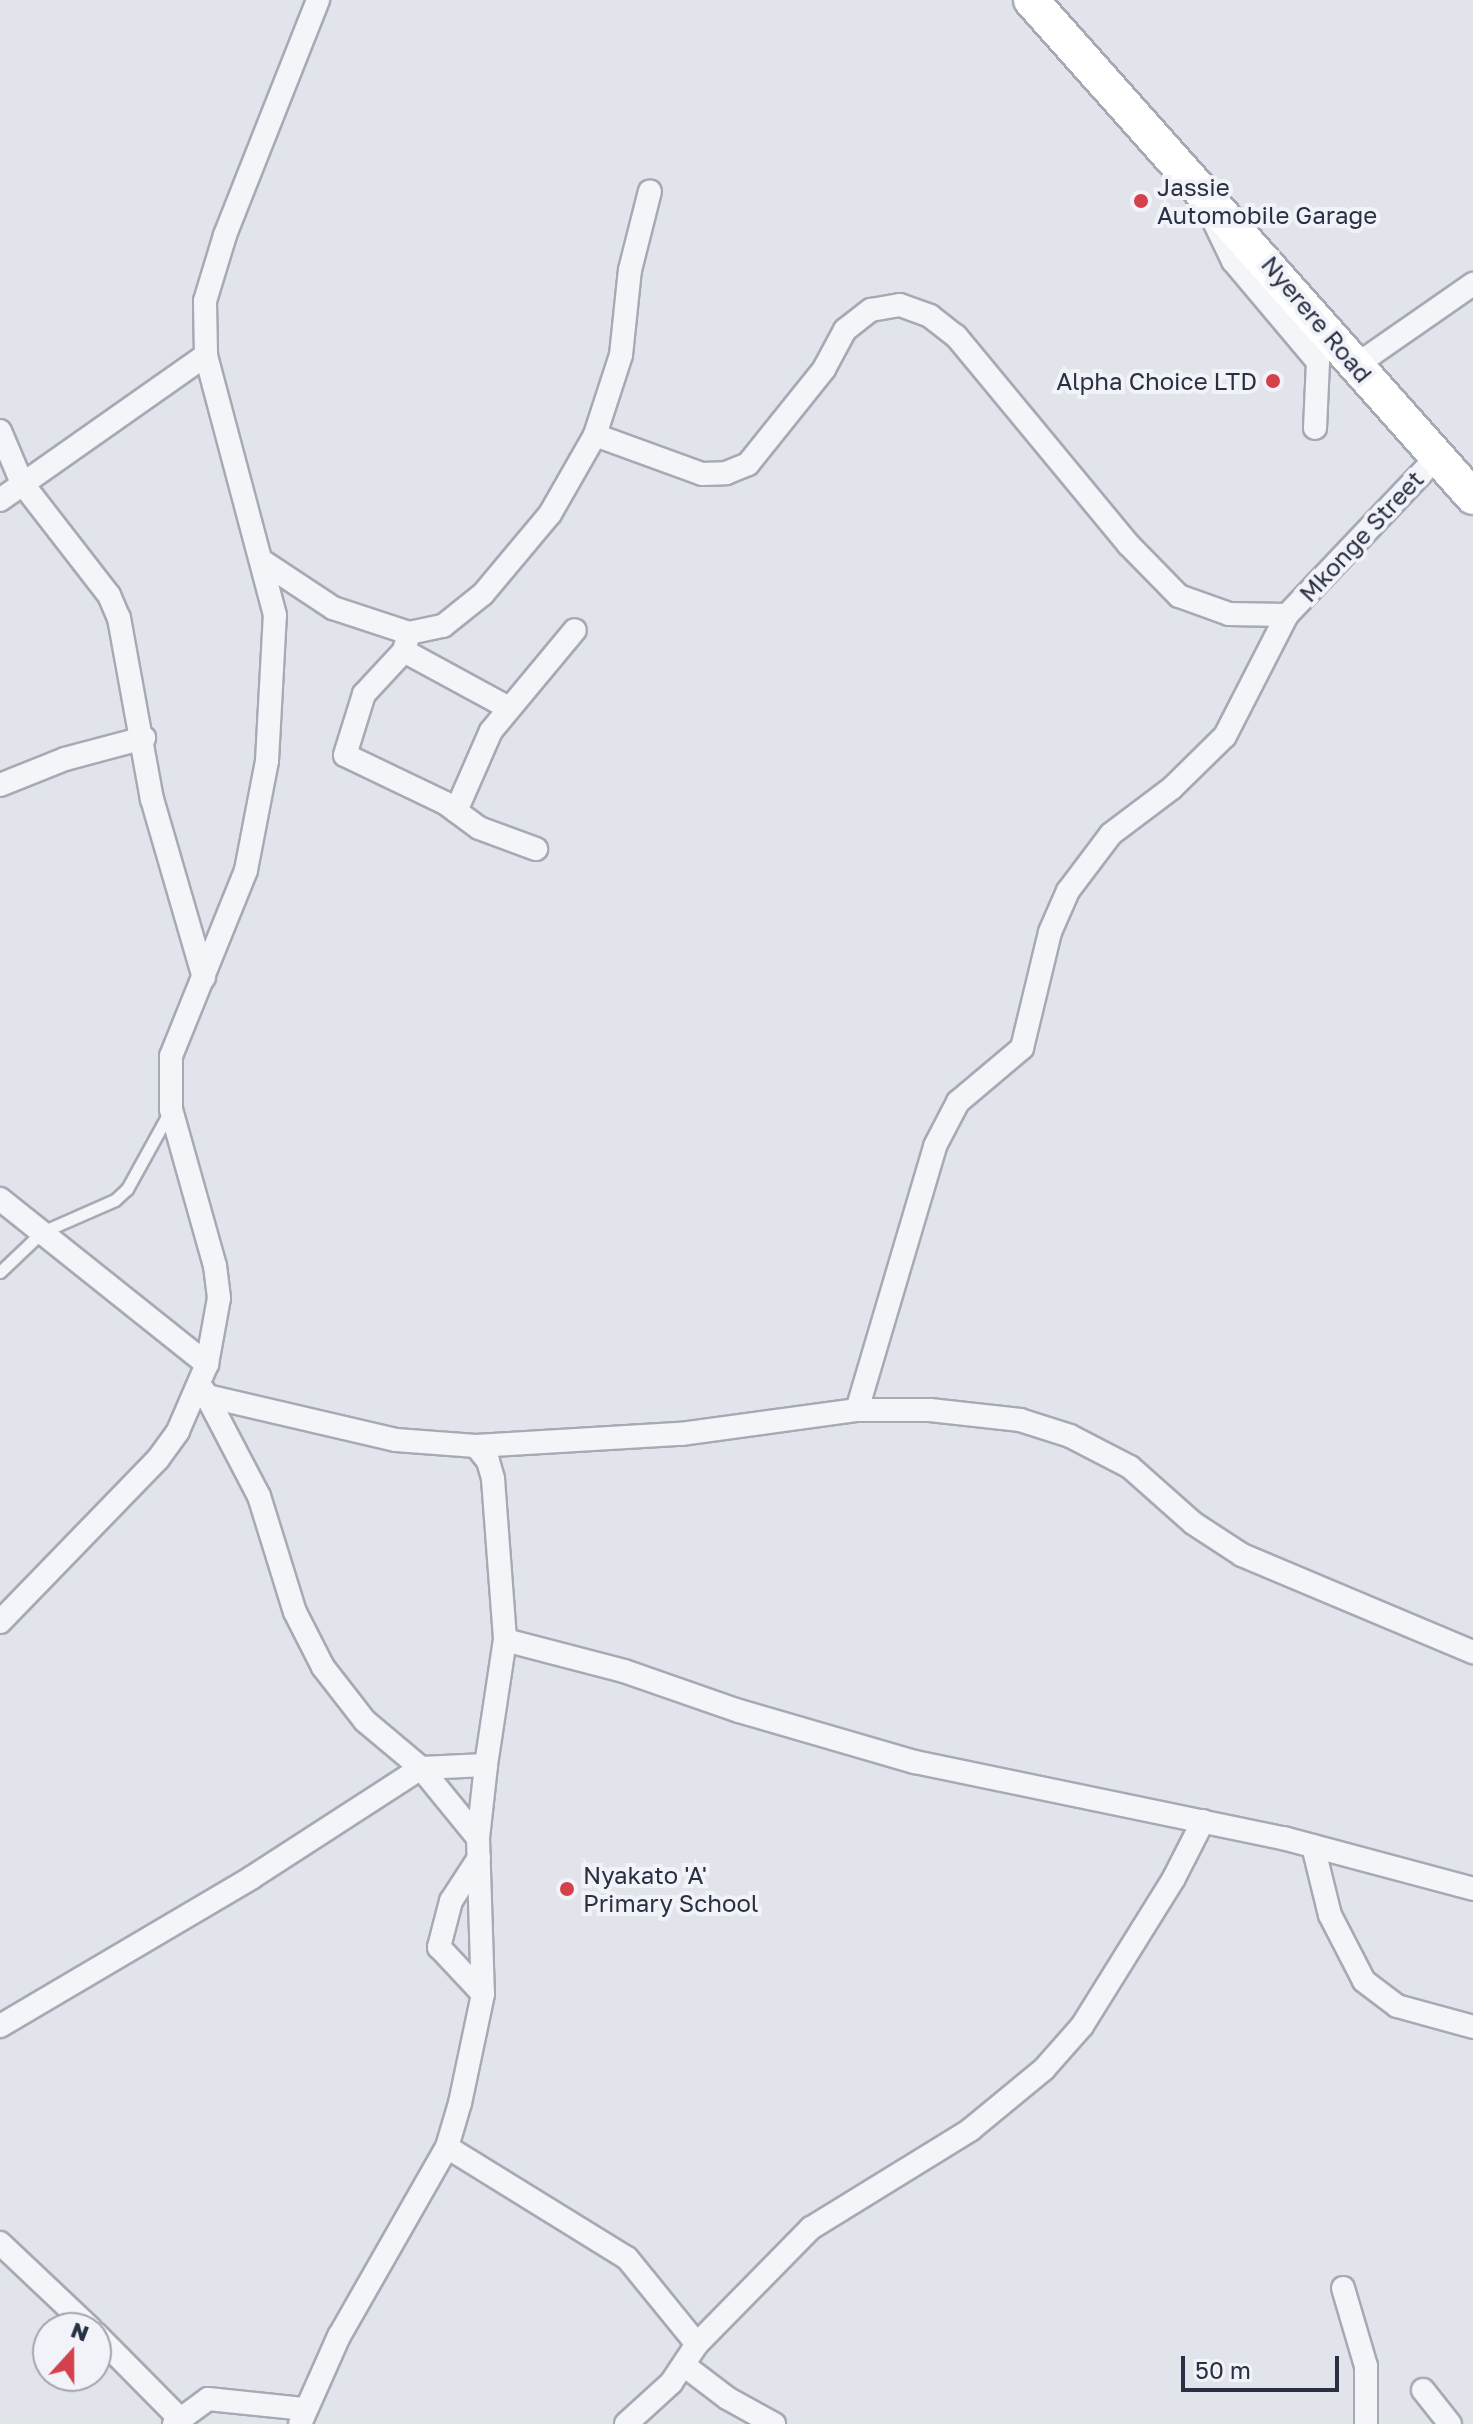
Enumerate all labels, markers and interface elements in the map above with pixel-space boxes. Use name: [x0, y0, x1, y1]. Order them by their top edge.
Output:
place label: Jassie Automobile Garage: [1157, 173, 1377, 229]
marker: Jassie Automobile Garage: [1132, 192, 1150, 210]
street label: Nyerere Road: [1256, 250, 1378, 388]
place label: Alpha Choice LTD: [1056, 367, 1257, 395]
marker: Alpha Choice LTD: [1264, 372, 1282, 390]
street label: Mkonge Street: [1293, 465, 1429, 607]
place label: Nyakato 'A' Primary School: [583, 1861, 759, 1917]
marker: Nyakato 'A' Primary School: [558, 1880, 576, 1898]
north arrow: [32, 2312, 112, 2392]
text: N: [67, 2315, 93, 2347]
scale bar: [1185, 2340, 1343, 2390]
text: 50 m: [1195, 2355, 1251, 2384]

